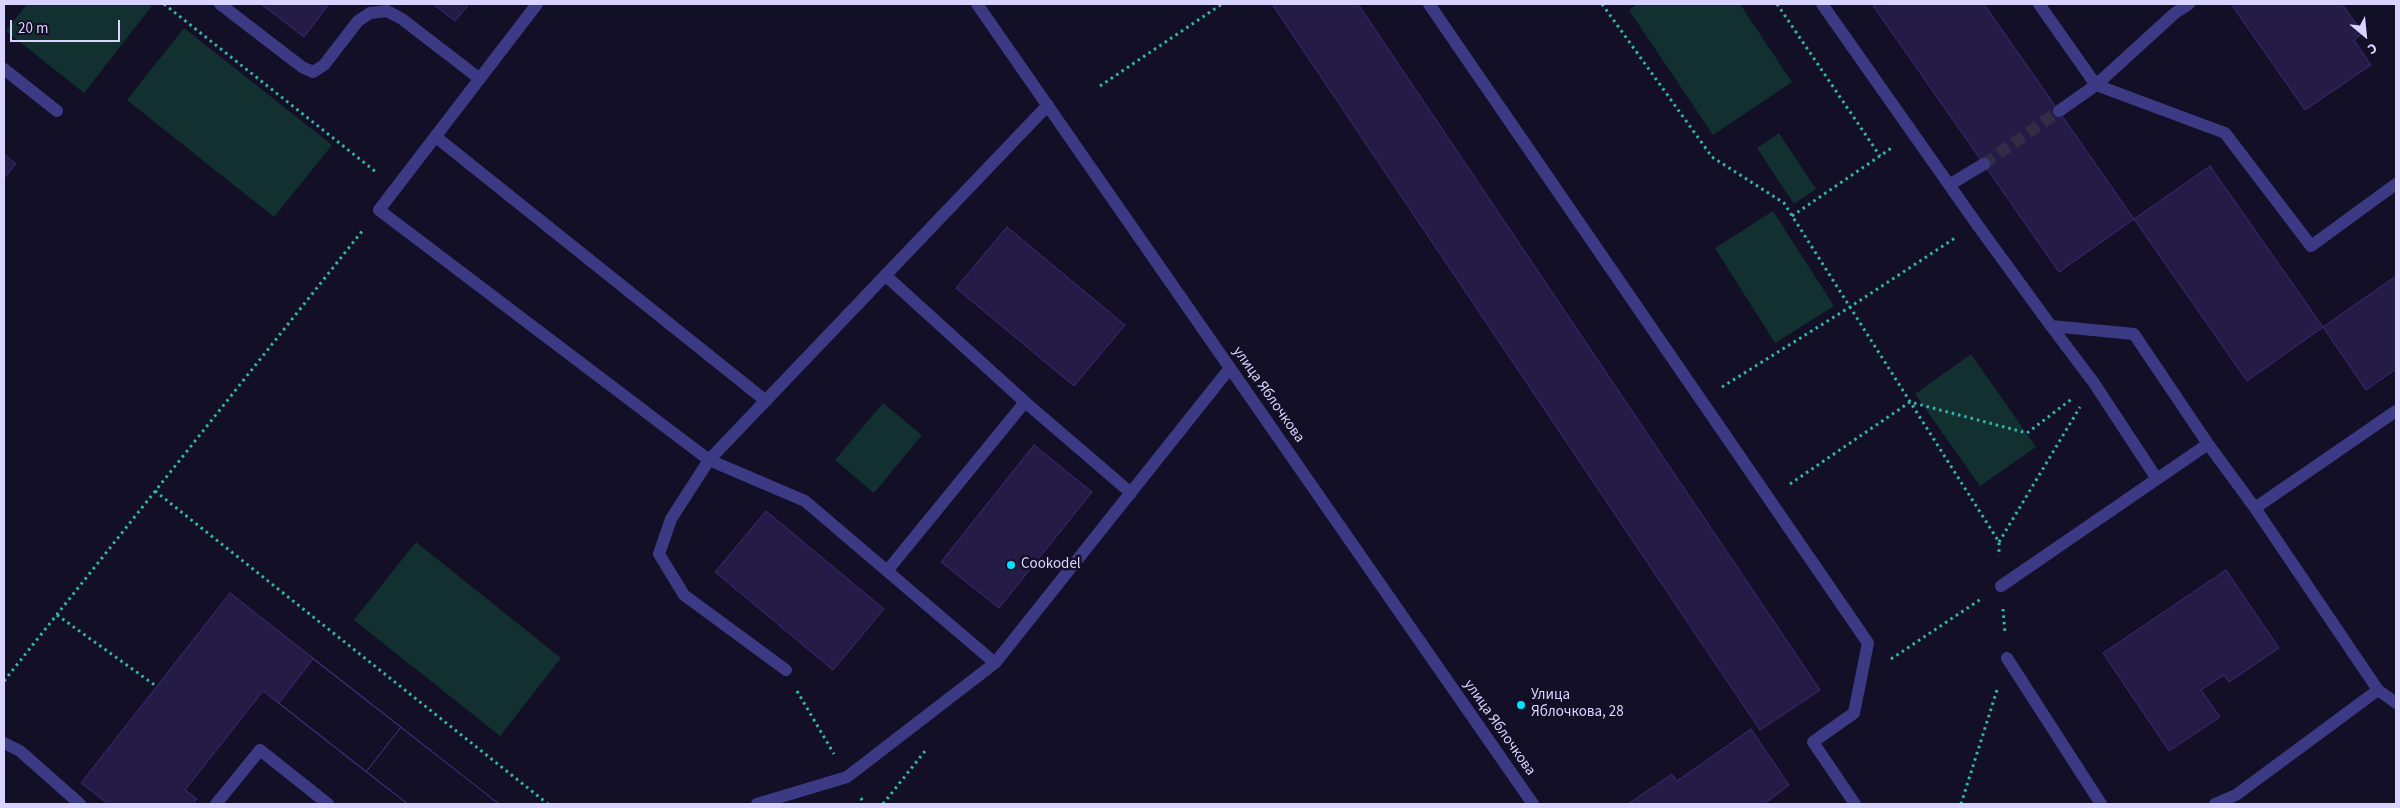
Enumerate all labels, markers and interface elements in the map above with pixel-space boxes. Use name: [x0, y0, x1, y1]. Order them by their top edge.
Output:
scale bar: [12, 10, 122, 42]
north arrow: [2340, 10, 2390, 60]
text: 20 m: [18, 18, 48, 39]
text: С: [2364, 38, 2380, 59]
street label: улица Яблочкова: [1228, 343, 1308, 447]
place label: Cookodel: [1021, 556, 1081, 574]
marker: Cookodel: [1005, 559, 1017, 571]
street label: улица Яблочкова: [1459, 676, 1539, 780]
place label: Улица Яблочкова, 28: [1531, 687, 1624, 722]
marker: Улица Яблочкова, 28: [1515, 699, 1527, 711]

